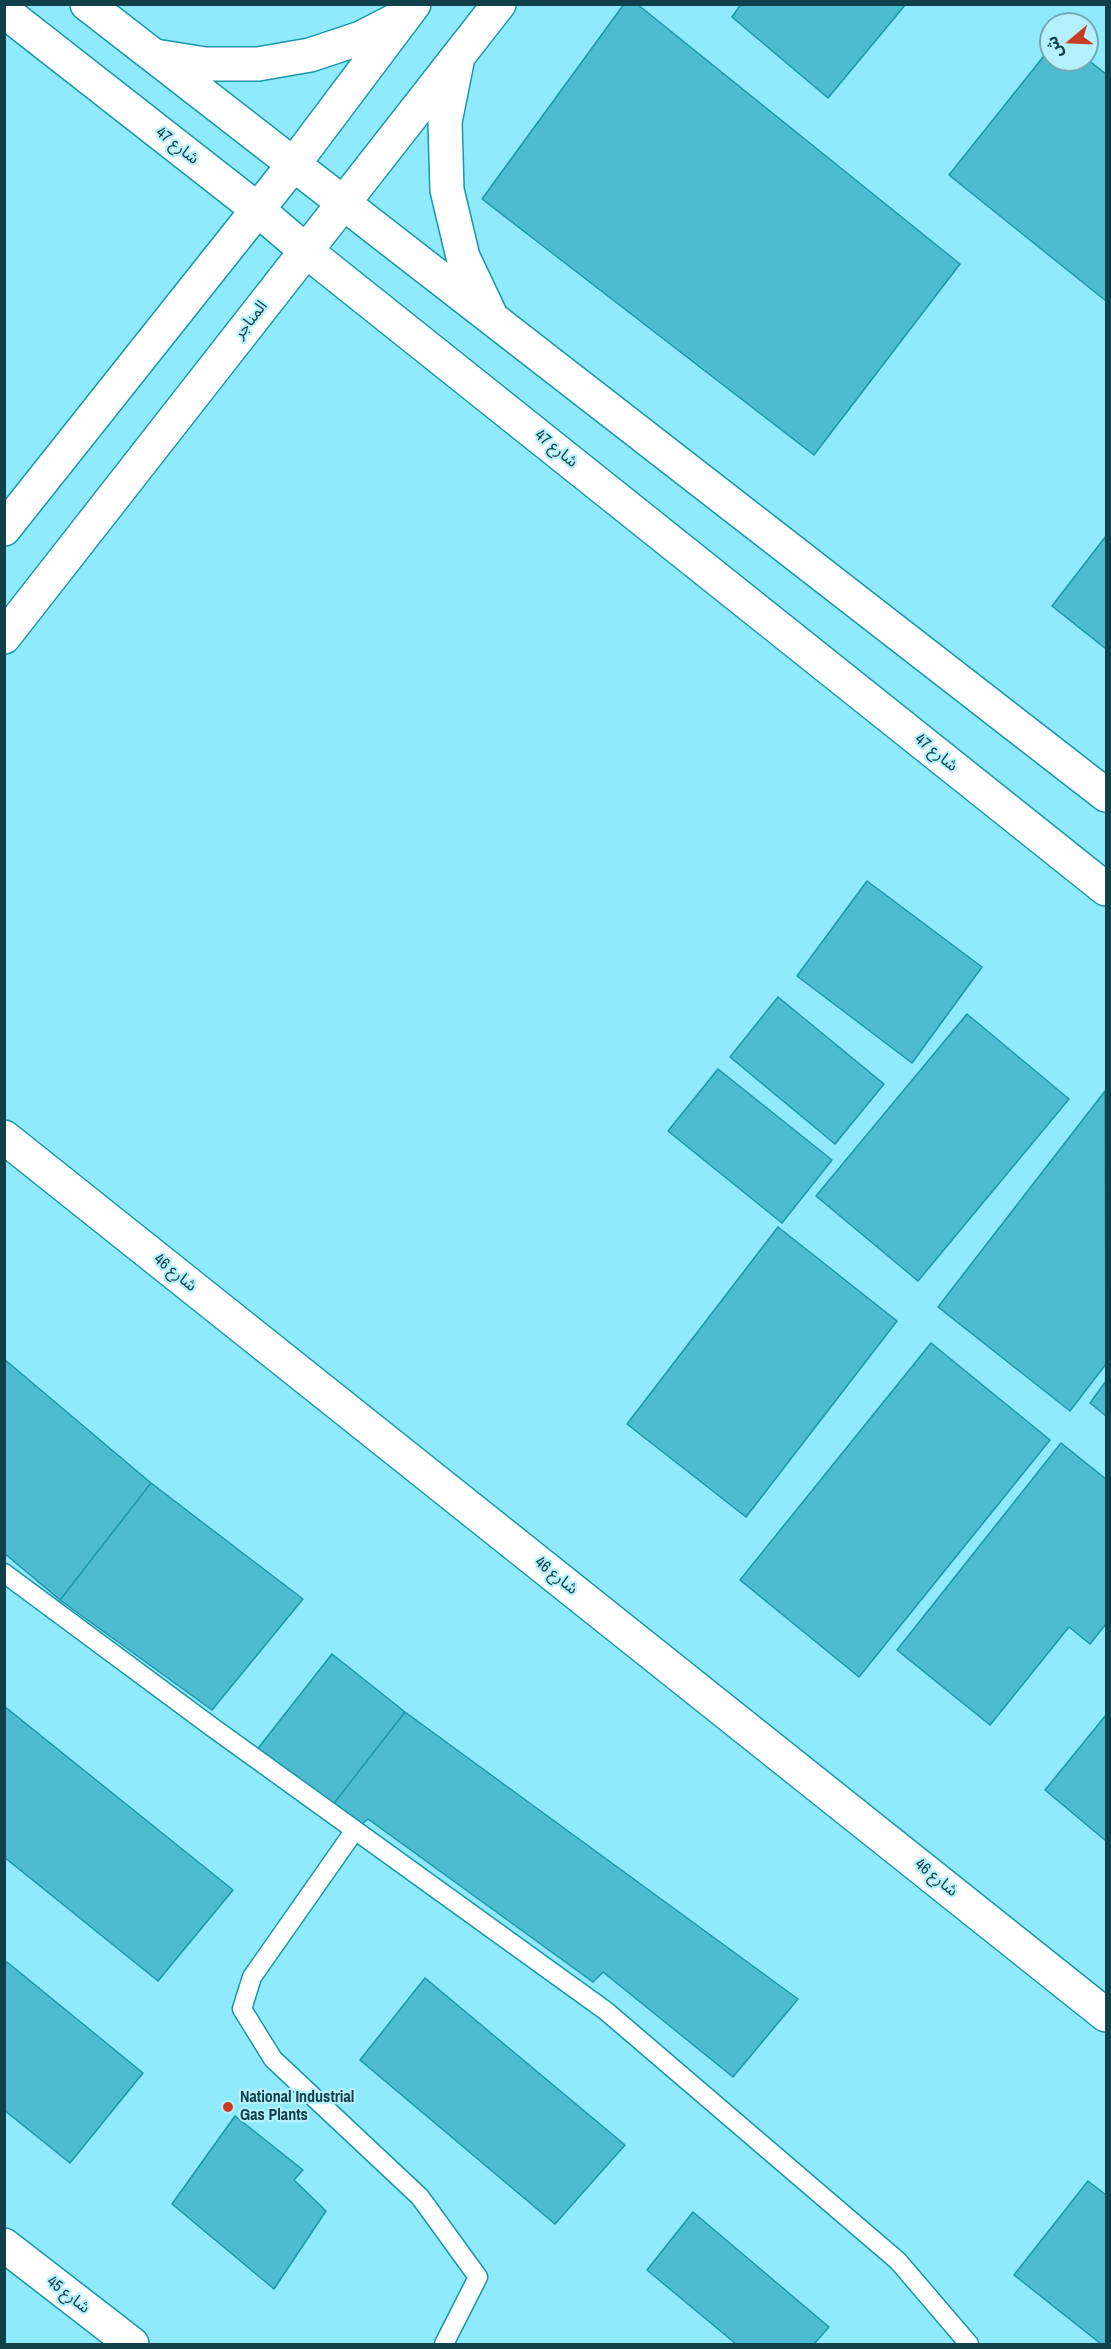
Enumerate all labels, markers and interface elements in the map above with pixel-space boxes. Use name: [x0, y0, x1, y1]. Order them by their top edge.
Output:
north arrow: [1039, 12, 1099, 72]
text: ش: [1040, 33, 1068, 61]
street label: شارع 47: [152, 123, 202, 169]
street label: المناجر: [230, 297, 272, 343]
street label: شارع 47: [531, 426, 581, 472]
street label: شارع 47: [911, 730, 961, 776]
street label: شارع 46: [150, 1250, 200, 1296]
street label: شارع 46: [531, 1553, 581, 1599]
street label: شارع 46: [911, 1855, 961, 1901]
place label: National Industrial Gas Plants: [240, 2088, 354, 2126]
marker: National Industrial Gas Plants: [221, 2100, 235, 2114]
street label: شارع 45: [43, 2272, 93, 2318]

